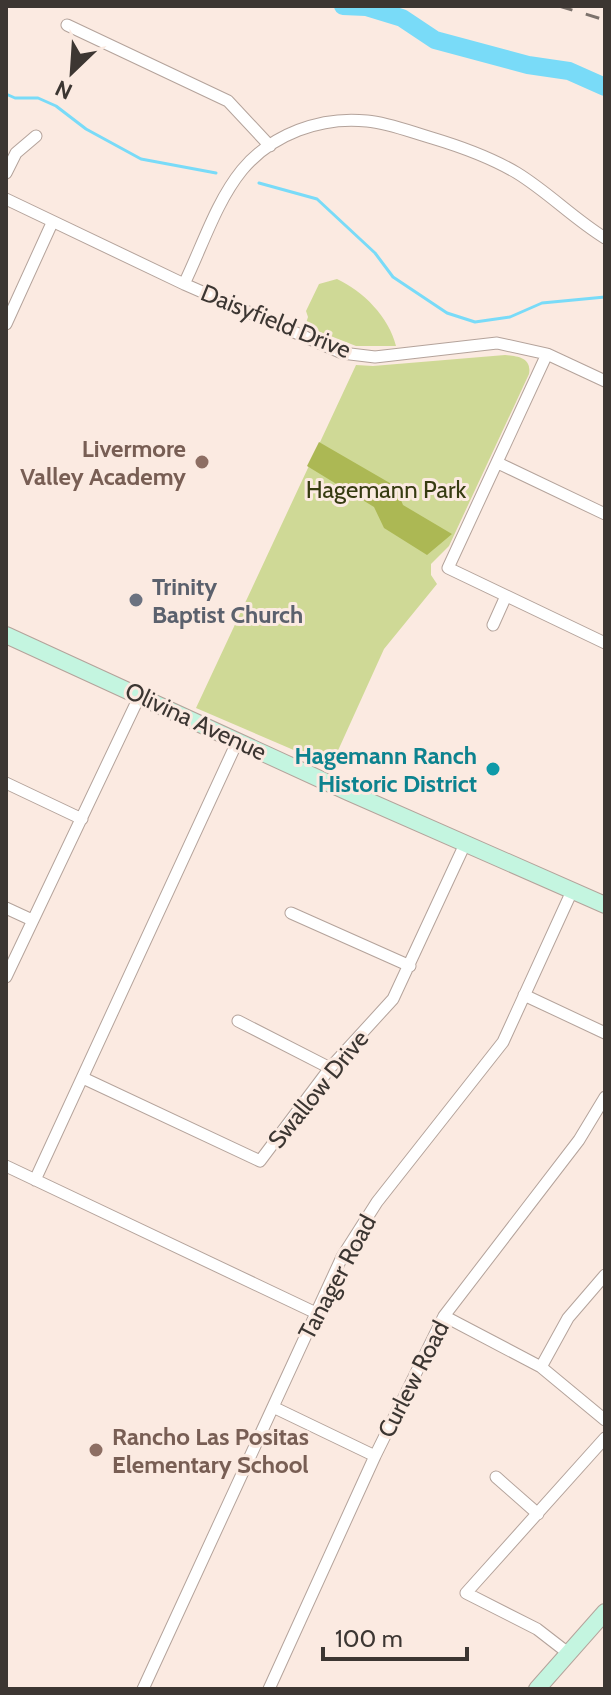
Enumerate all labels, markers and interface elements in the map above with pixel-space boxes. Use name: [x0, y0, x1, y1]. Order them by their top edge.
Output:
north arrow: [32, 32, 112, 112]
text: N: [51, 74, 77, 105]
street label: Daisyfield Drive: [197, 278, 355, 364]
place label: Livermore Valley Academy: [20, 434, 186, 491]
marker: Livermore Valley Academy: [193, 453, 211, 471]
park label: Hagemann Park: [306, 475, 467, 504]
place label: Trinity Baptist Church: [152, 572, 303, 629]
marker: Trinity Baptist Church: [127, 591, 145, 609]
street label: Olivina Avenue: [121, 676, 271, 766]
place label: Hagemann Ranch Historic District: [295, 741, 477, 798]
marker: Hagemann Ranch Historic District: [484, 760, 502, 778]
street label: Swallow Drive: [262, 1024, 374, 1154]
street label: Tanager Road: [292, 1210, 382, 1344]
street label: Curlew Road: [371, 1316, 455, 1442]
place label: Rancho Las Positas Elementary School: [112, 1422, 309, 1479]
marker: Rancho Las Positas Elementary School: [87, 1441, 105, 1459]
scale bar: [323, 1611, 467, 1661]
text: 100 m: [335, 1624, 403, 1653]

